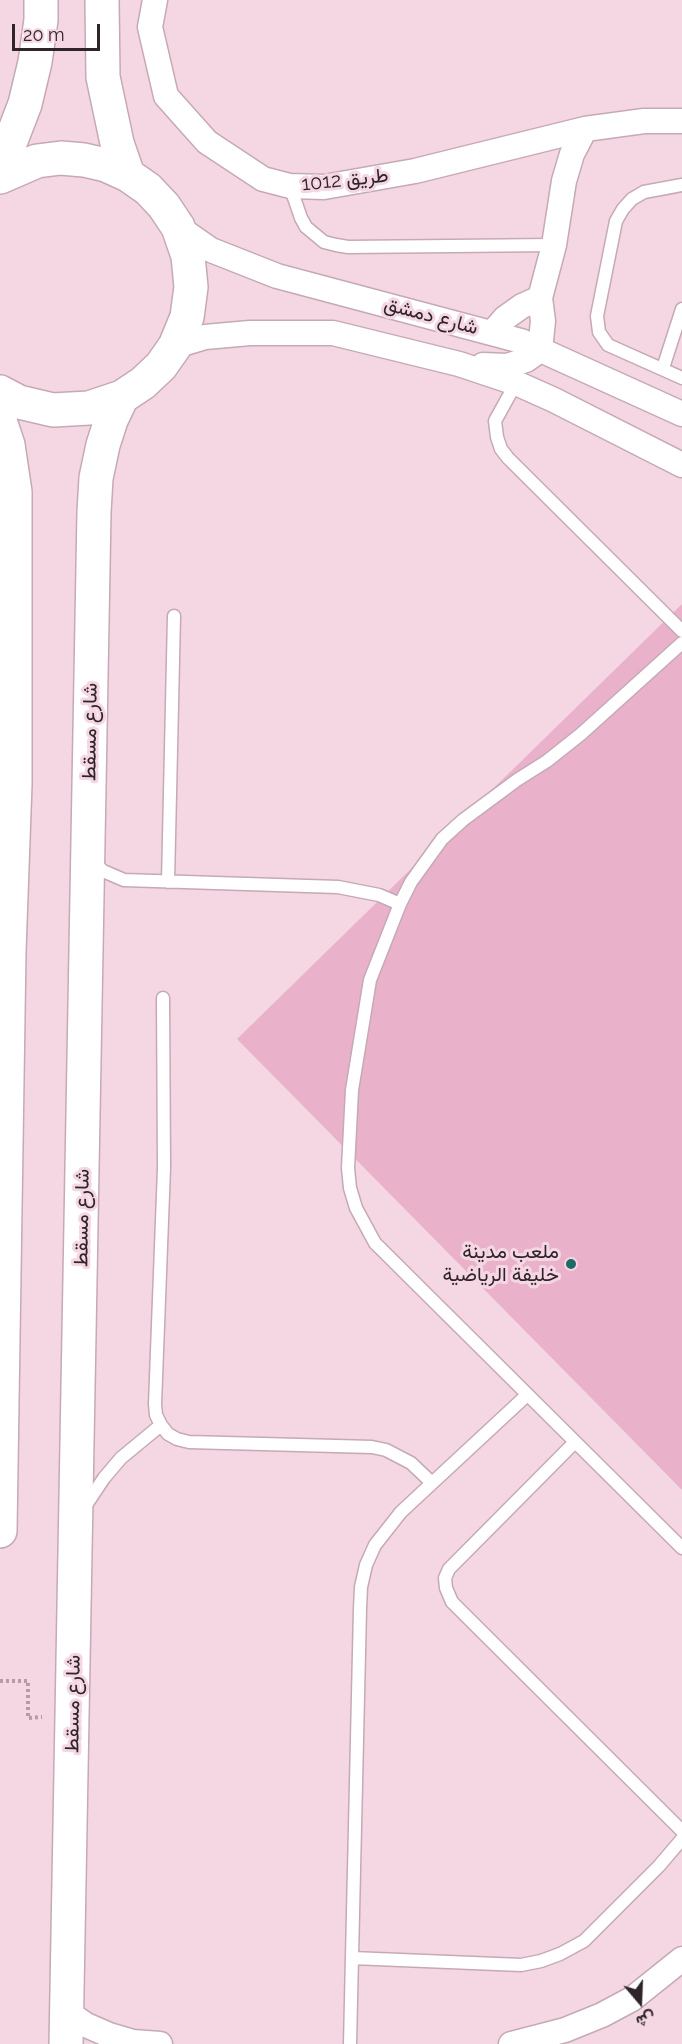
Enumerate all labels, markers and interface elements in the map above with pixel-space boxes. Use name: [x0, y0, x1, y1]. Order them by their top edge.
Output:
scale bar: [15, 12, 104, 50]
text: 20 m: [23, 24, 65, 45]
street label: طريق 1012: [300, 164, 390, 196]
street label: شارع دمشق: [381, 292, 481, 340]
street label: شارع مسقط: [77, 683, 103, 781]
street label: شارع مسقط: [69, 1169, 95, 1267]
place label: ملعب مدينة خليفة الرياضية: [443, 1240, 559, 1287]
marker: ملعب مدينة خليفة الرياضية: [564, 1257, 578, 1271]
street label: شارع مسقط: [60, 1655, 86, 1753]
north arrow: [610, 1972, 670, 2032]
text: ش: [634, 2007, 658, 2032]

